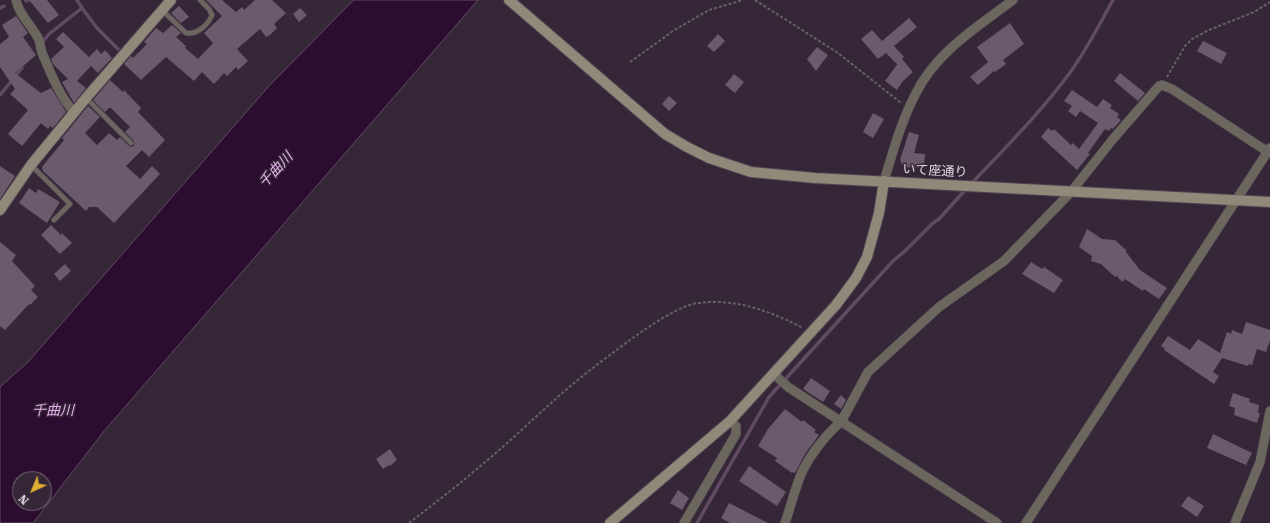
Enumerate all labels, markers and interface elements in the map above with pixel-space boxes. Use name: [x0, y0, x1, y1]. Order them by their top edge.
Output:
water label: 千曲川: [256, 149, 296, 191]
street label: いて座通り: [902, 162, 968, 180]
water label: 千曲川: [32, 403, 74, 419]
north arrow: [12, 471, 52, 511]
text: N: [16, 492, 32, 507]

